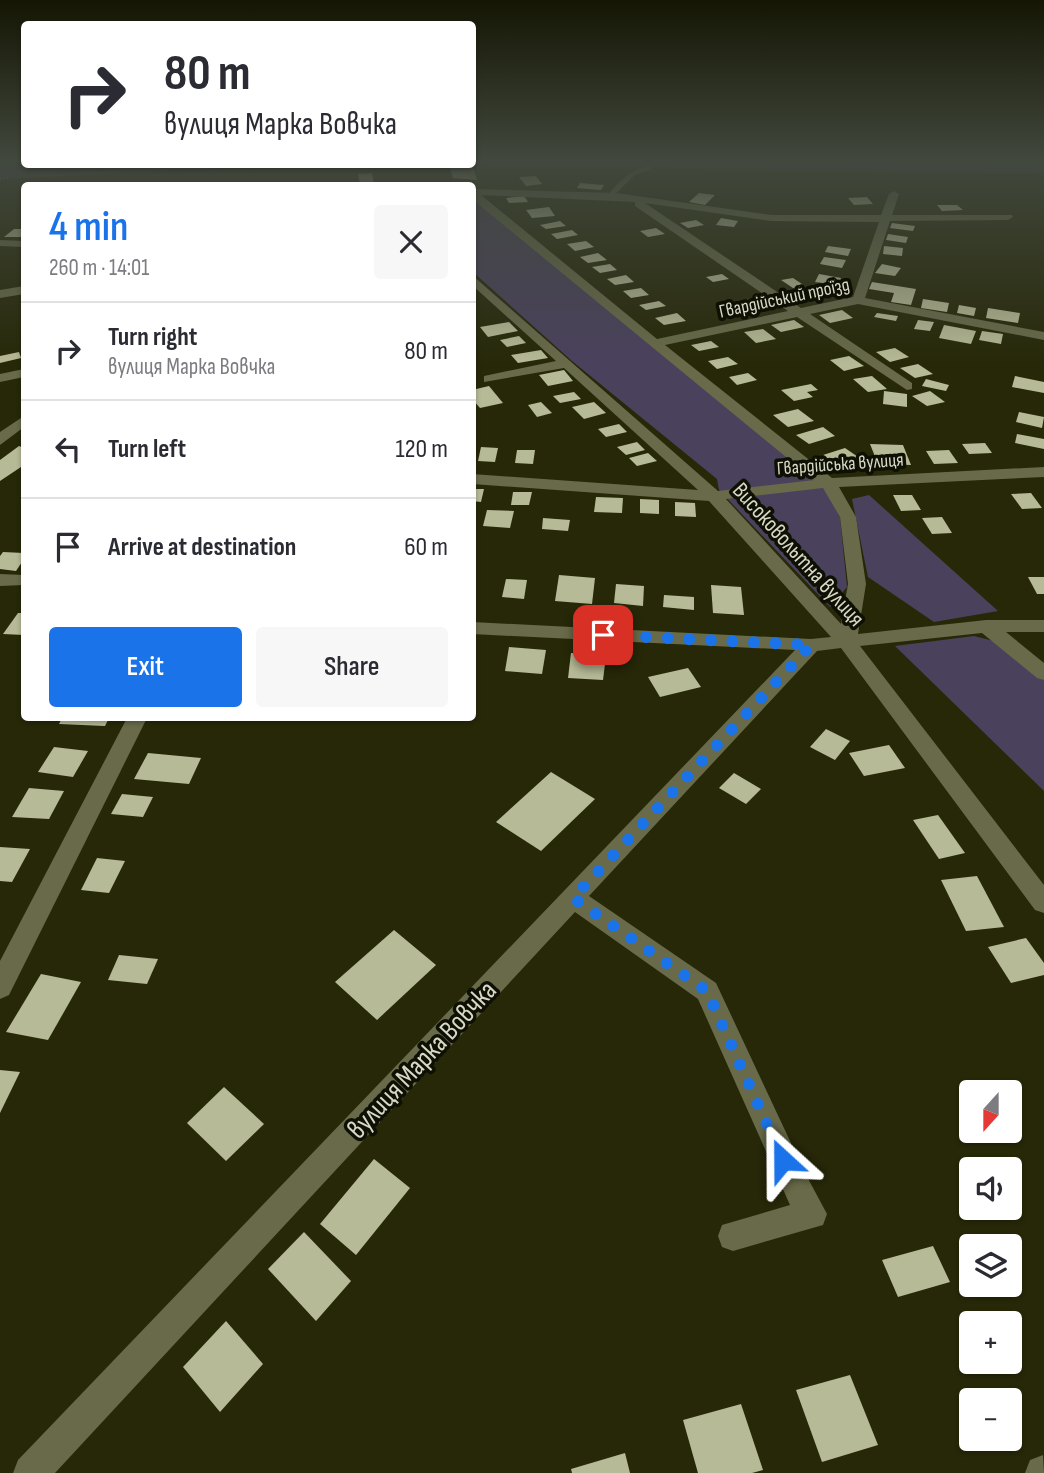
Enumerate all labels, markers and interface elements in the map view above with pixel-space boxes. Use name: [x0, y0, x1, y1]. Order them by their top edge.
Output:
text: 80 m: [164, 45, 251, 104]
icon: right: [49, 49, 140, 140]
text: вулиця Марка Вовчка: [164, 105, 397, 144]
text: 4 min: [49, 202, 128, 253]
button: close: [374, 205, 448, 279]
text: 260 m · 14:01: [49, 254, 149, 282]
street label: Гвардійський проїзд: [717, 273, 852, 324]
text: Turn right: [108, 322, 197, 353]
icon: right: [49, 332, 87, 370]
text: 80 m: [404, 336, 448, 367]
text: вулиця Марка Вовчка: [108, 353, 275, 381]
icon: left: [49, 430, 87, 468]
text: Turn left: [108, 434, 186, 465]
text: 120 m: [395, 434, 448, 465]
street label: Гвардійська вулиця: [776, 449, 904, 480]
street label: Високовольтна вулиця: [726, 477, 870, 632]
icon: arrive: [49, 528, 87, 566]
text: Arrive at destination: [108, 532, 296, 563]
text: 60 m: [404, 532, 448, 563]
pin: [573, 605, 633, 665]
icon: arrive: [584, 616, 622, 654]
button: Exit: [49, 627, 242, 707]
button: Share: [256, 627, 448, 707]
street label: вулиця Марка Вовчка: [341, 974, 504, 1146]
north arrow: [959, 1080, 1022, 1143]
map controls: [959, 1080, 1022, 1451]
position arrow: [746, 1123, 820, 1197]
button: sound: [959, 1157, 1022, 1220]
button: layers: [959, 1234, 1022, 1297]
button: +: [959, 1311, 1022, 1374]
button: −: [959, 1388, 1022, 1451]

